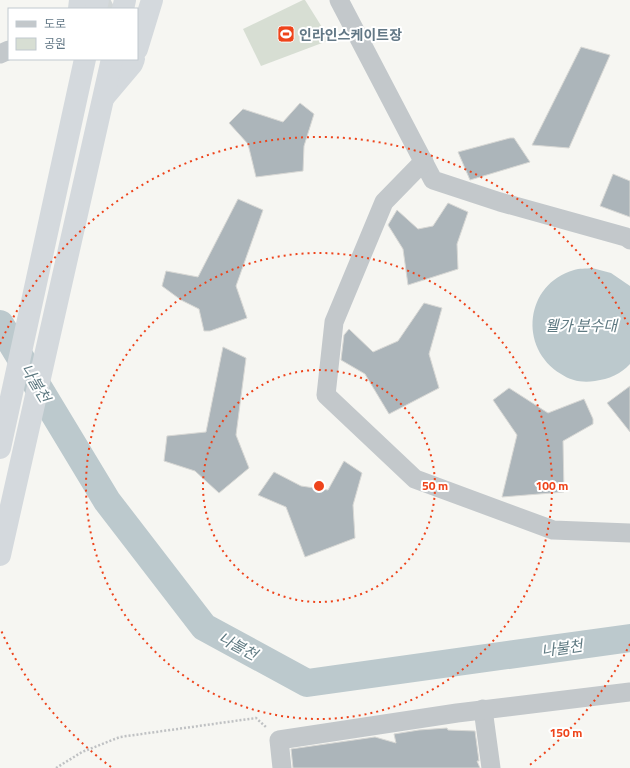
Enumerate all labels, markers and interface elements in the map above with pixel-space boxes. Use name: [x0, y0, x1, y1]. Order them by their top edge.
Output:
legend: [8, 8, 138, 60]
text: 도로: [44, 14, 66, 33]
sports icon: 인라인스케이트장: [276, 24, 296, 44]
place label: 인라인스케이트장: [299, 24, 402, 45]
text: 공원: [44, 34, 66, 53]
water label: 웰가 분수대: [545, 314, 619, 337]
water label: 나불천: [15, 359, 58, 409]
text: 50 m: [422, 476, 448, 495]
text: 100 m: [536, 476, 568, 495]
centre of rings: [312, 479, 326, 493]
water label: 나불천: [214, 626, 264, 667]
water label: 나불천: [540, 633, 586, 662]
text: 150 m: [550, 723, 582, 742]

